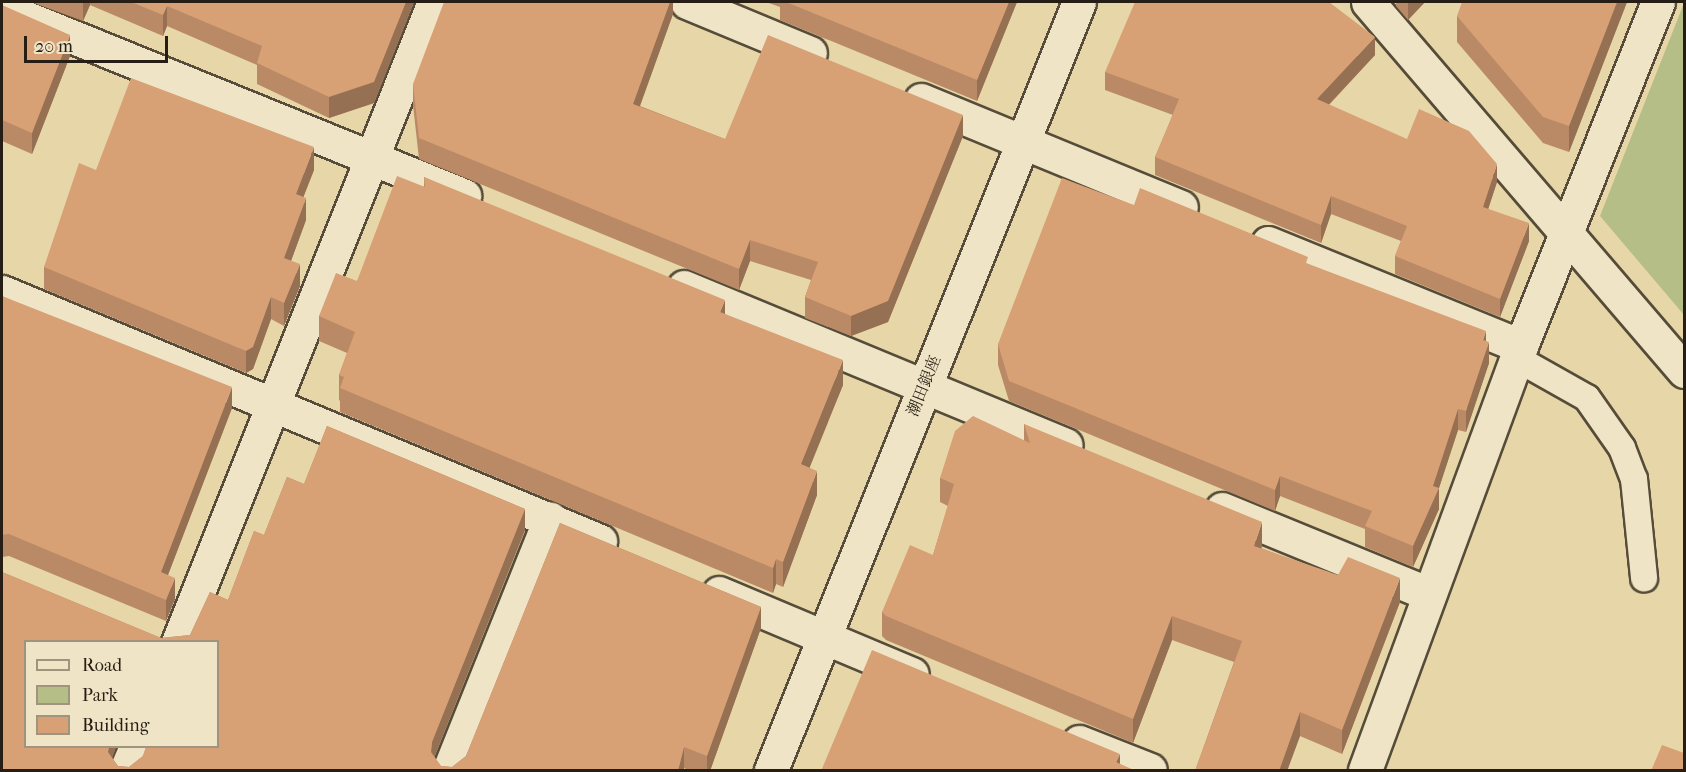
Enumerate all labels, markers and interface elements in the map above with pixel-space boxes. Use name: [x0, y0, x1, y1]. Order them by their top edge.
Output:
scale bar: [27, 24, 171, 62]
text: 20 m: [35, 36, 73, 57]
street label: 潮田銀座: [903, 353, 945, 419]
legend: [24, 640, 219, 748]
text: Road: [82, 655, 122, 676]
text: Park: [82, 685, 118, 706]
text: Building: [82, 715, 149, 736]

